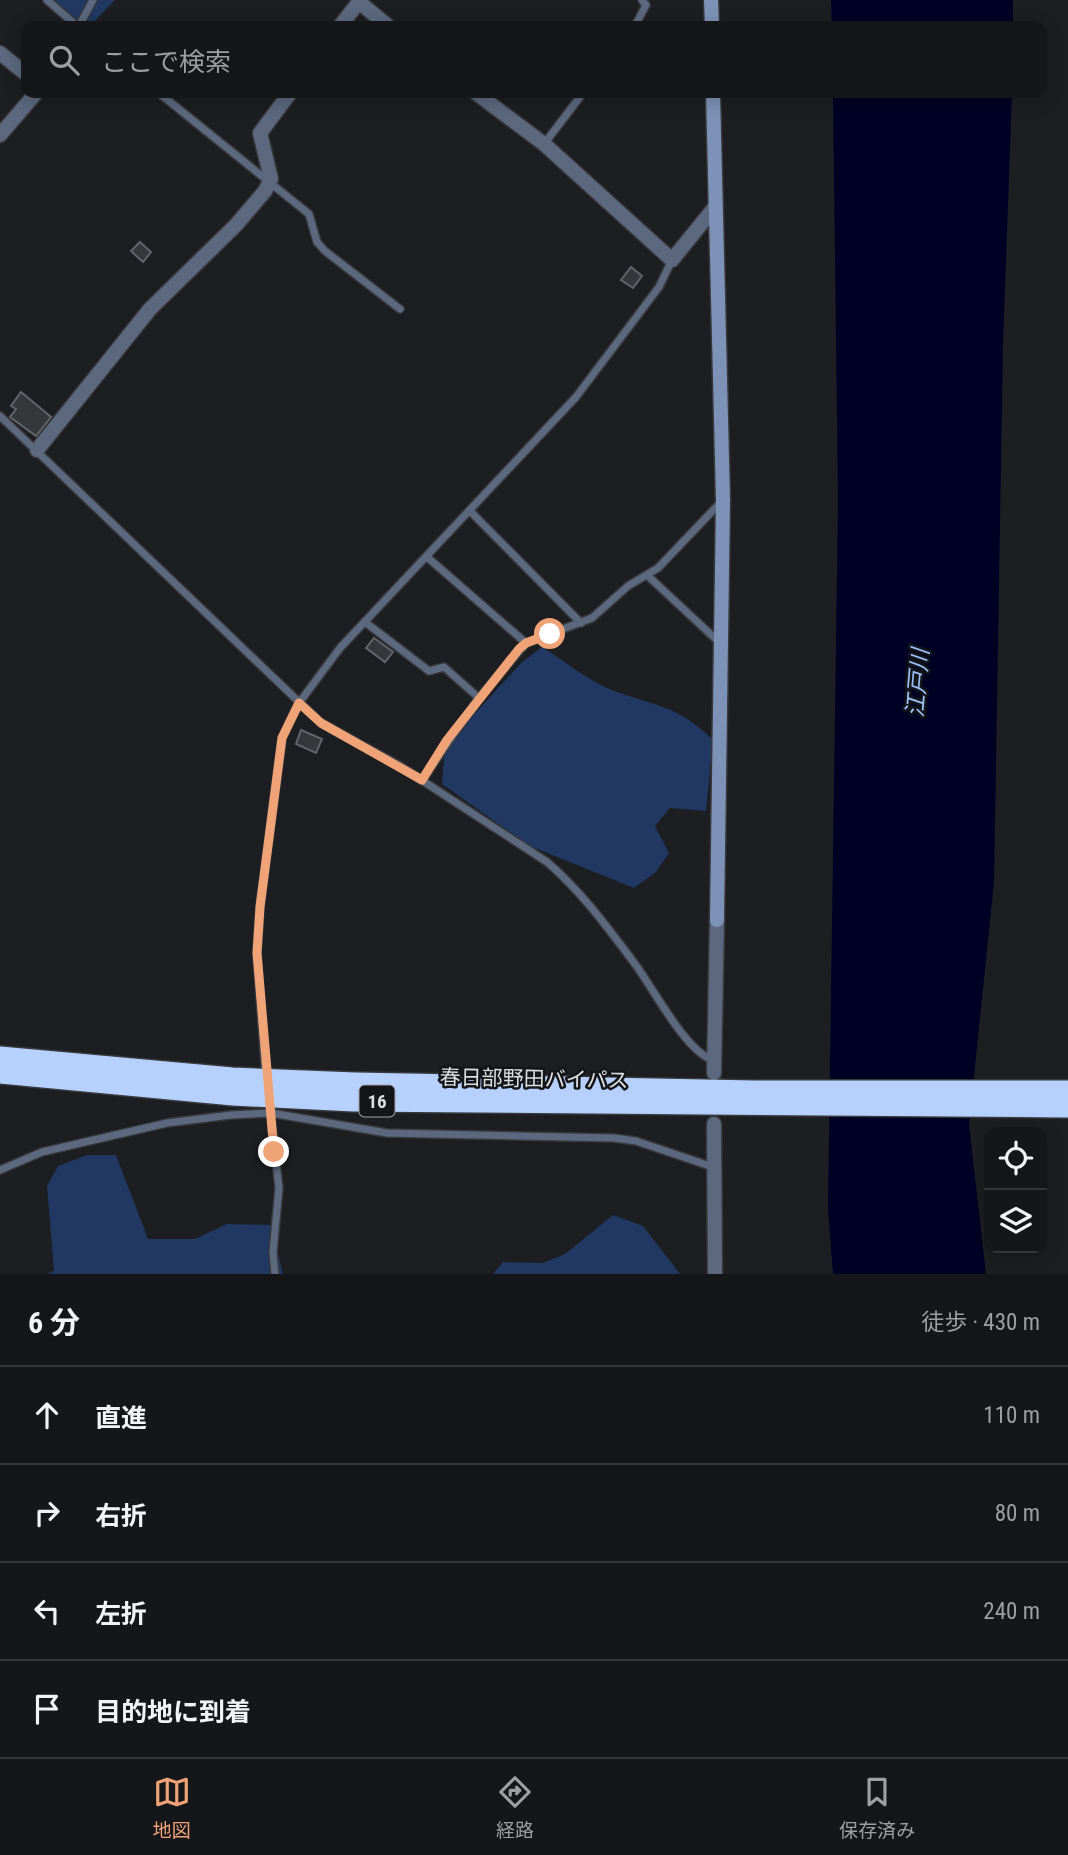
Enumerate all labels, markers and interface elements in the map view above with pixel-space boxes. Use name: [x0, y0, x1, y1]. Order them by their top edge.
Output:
search box: [21, 21, 1047, 98]
icon: search: [45, 41, 83, 79]
text: ここで検索: [101, 47, 231, 77]
route start: [534, 618, 565, 649]
water label: 江戸川: [902, 644, 935, 719]
street label: 春日部野田バイパス: [440, 1065, 628, 1093]
road number: 16: [360, 1086, 394, 1116]
map controls: [984, 1127, 1047, 1253]
button: locate: [984, 1127, 1047, 1190]
route end: [258, 1136, 289, 1167]
button: layers: [984, 1190, 1047, 1253]
text: 6 分: [28, 1305, 80, 1340]
text: 徒歩 · 430 m: [921, 1309, 1040, 1336]
icon: ahead: [28, 1396, 66, 1434]
text: 110 m: [983, 1402, 1040, 1429]
text: 直進: [95, 1403, 147, 1433]
icon: right: [28, 1494, 66, 1532]
text: 80 m: [995, 1500, 1040, 1527]
text: 右折: [95, 1501, 147, 1531]
icon: left: [28, 1592, 66, 1630]
text: 240 m: [983, 1598, 1040, 1625]
text: 左折: [95, 1599, 147, 1629]
icon: arrive: [28, 1690, 66, 1728]
text: 目的地に到着: [95, 1697, 251, 1727]
tab: 地図: [153, 1773, 191, 1842]
tab: 経路: [496, 1773, 534, 1842]
tab: 保存済み: [839, 1773, 915, 1842]

